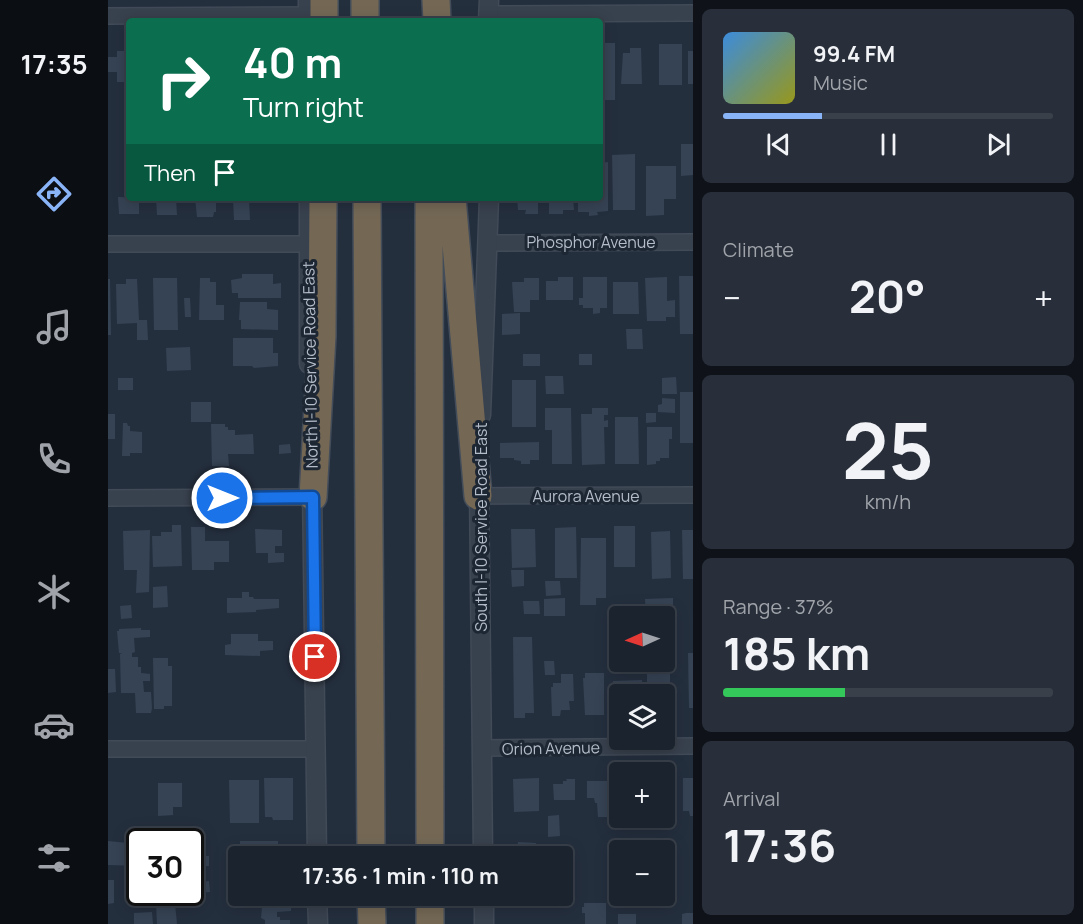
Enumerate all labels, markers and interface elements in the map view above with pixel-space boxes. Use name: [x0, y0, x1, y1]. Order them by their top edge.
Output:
text: 40 m: [243, 33, 342, 91]
text: 99.4 FM: [813, 39, 895, 69]
icon: right: [144, 42, 222, 120]
text: 17:35: [20, 45, 88, 82]
text: Music: [813, 69, 868, 96]
text: Turn right: [243, 88, 364, 125]
icon: previous: [762, 128, 795, 161]
icon: pause: [872, 128, 905, 161]
icon: next: [982, 128, 1015, 161]
icon: arrive: [208, 156, 241, 189]
text: Then: [144, 158, 196, 188]
icon: directions: [33, 173, 75, 215]
street label: Phosphor Avenue: [526, 231, 656, 253]
text: Climate: [723, 236, 794, 263]
street label: North I-10 Service Road East: [297, 261, 323, 469]
text: 20°: [849, 265, 926, 327]
text: −: [723, 275, 741, 320]
text: +: [1034, 275, 1053, 320]
icon: music: [33, 306, 75, 348]
text: 25: [842, 396, 934, 502]
street label: South I-10 Service Road East: [470, 422, 492, 632]
icon: phone: [33, 438, 75, 480]
position arrow: [190, 466, 254, 530]
street label: Aurora Avenue: [532, 485, 640, 507]
text: km/h: [865, 488, 911, 515]
icon: climate: [33, 571, 75, 613]
text: Range · 37%: [723, 593, 834, 620]
north arrow: [609, 606, 675, 672]
map controls: [609, 606, 675, 906]
text: 185 km: [723, 622, 870, 684]
pin: [289, 631, 340, 682]
icon: arrive: [298, 640, 331, 673]
button: layers: [609, 684, 675, 750]
icon: car: [33, 704, 75, 746]
street label: Orion Avenue: [502, 736, 600, 760]
button: +: [609, 762, 675, 828]
text: Arrival: [723, 785, 780, 812]
text: 17:36: [723, 814, 836, 876]
speed limit sign: 30: [126, 828, 204, 906]
icon: filters: [33, 837, 75, 879]
button: −: [609, 840, 675, 906]
text: 17:36 · 1 min · 110 m: [302, 861, 499, 891]

